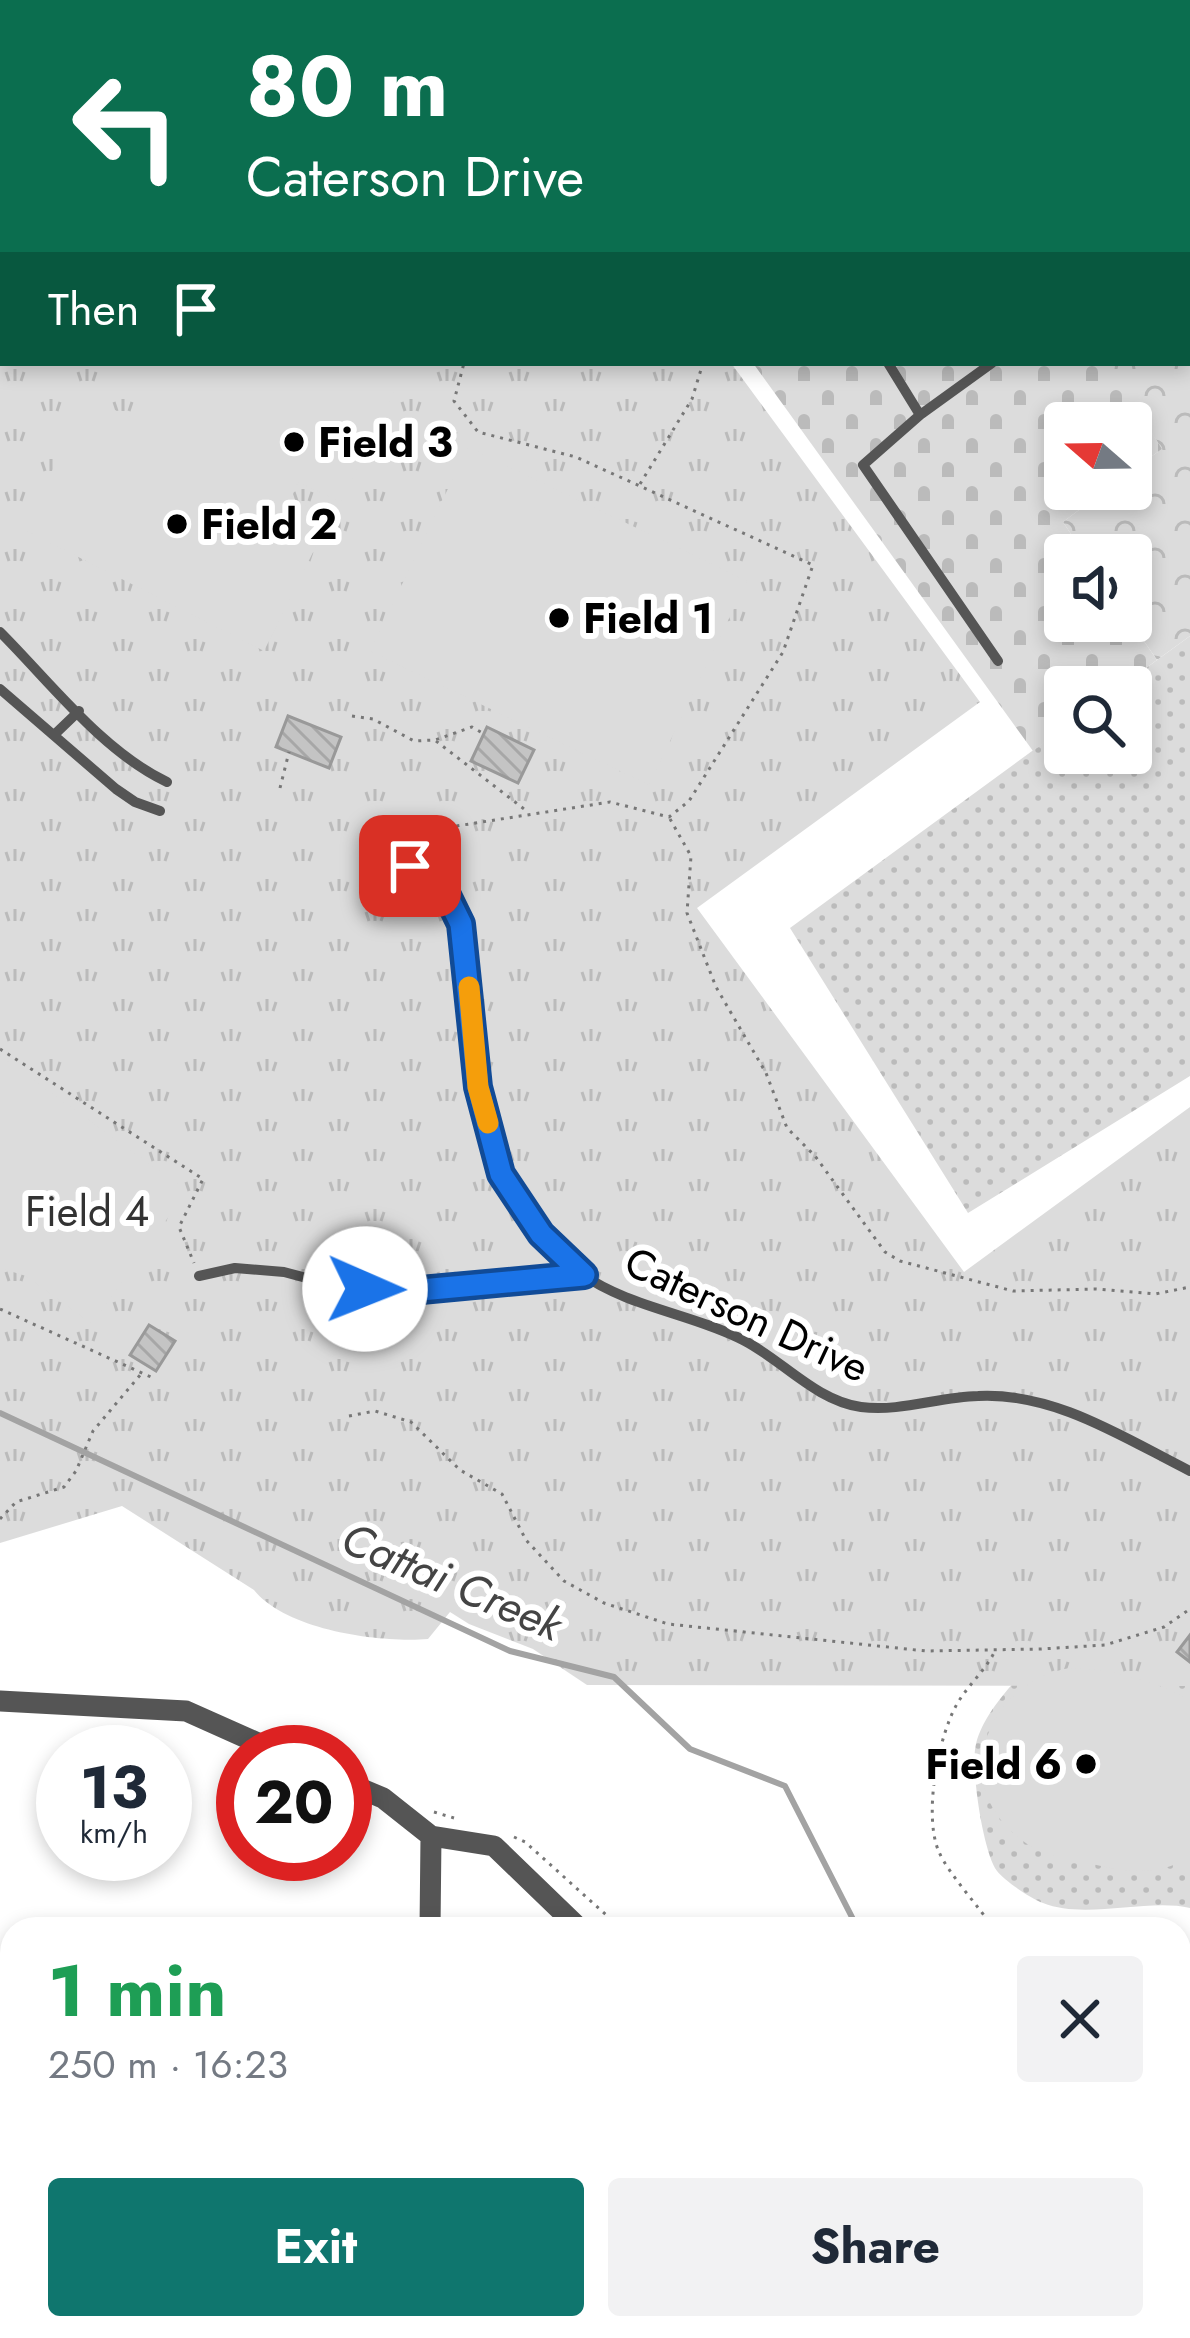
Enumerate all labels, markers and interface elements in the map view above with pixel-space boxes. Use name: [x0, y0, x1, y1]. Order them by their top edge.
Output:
text: 80 m: [246, 26, 448, 148]
icon: left: [48, 48, 204, 204]
text: Caterson Drive: [246, 138, 584, 216]
icon: arrive: [163, 276, 229, 342]
text: Then: [48, 277, 139, 342]
north arrow: [1044, 402, 1152, 510]
map controls: [1044, 402, 1152, 774]
place label: Field 3: [318, 412, 453, 473]
marker: Field 3: [281, 429, 307, 455]
place label: Field 2: [201, 494, 337, 555]
marker: Field 2: [164, 511, 190, 537]
button: sound: [1044, 534, 1152, 642]
place label: Field 1: [583, 588, 713, 649]
marker: Field 1: [546, 605, 572, 631]
button: search: [1044, 666, 1152, 774]
pin: [359, 815, 461, 917]
icon: arrive: [377, 833, 443, 899]
park label: Field 4: [25, 1181, 149, 1242]
position arrow: [302, 1226, 428, 1352]
street label: Caterson Drive: [615, 1231, 879, 1398]
water label: Cattai Creek: [331, 1506, 574, 1658]
speed limit sign: 20: [216, 1725, 372, 1881]
place label: Field 6: [925, 1734, 1062, 1795]
text: 13: [80, 1744, 148, 1831]
marker: Field 6: [1073, 1751, 1099, 1777]
text: km/h: [80, 1811, 148, 1854]
text: 1 min: [48, 1939, 227, 2043]
button: close: [1017, 1956, 1143, 2082]
text: 250 m · 16:23: [48, 2036, 288, 2093]
button: Exit: [48, 2178, 584, 2316]
button: Share: [608, 2178, 1143, 2316]

